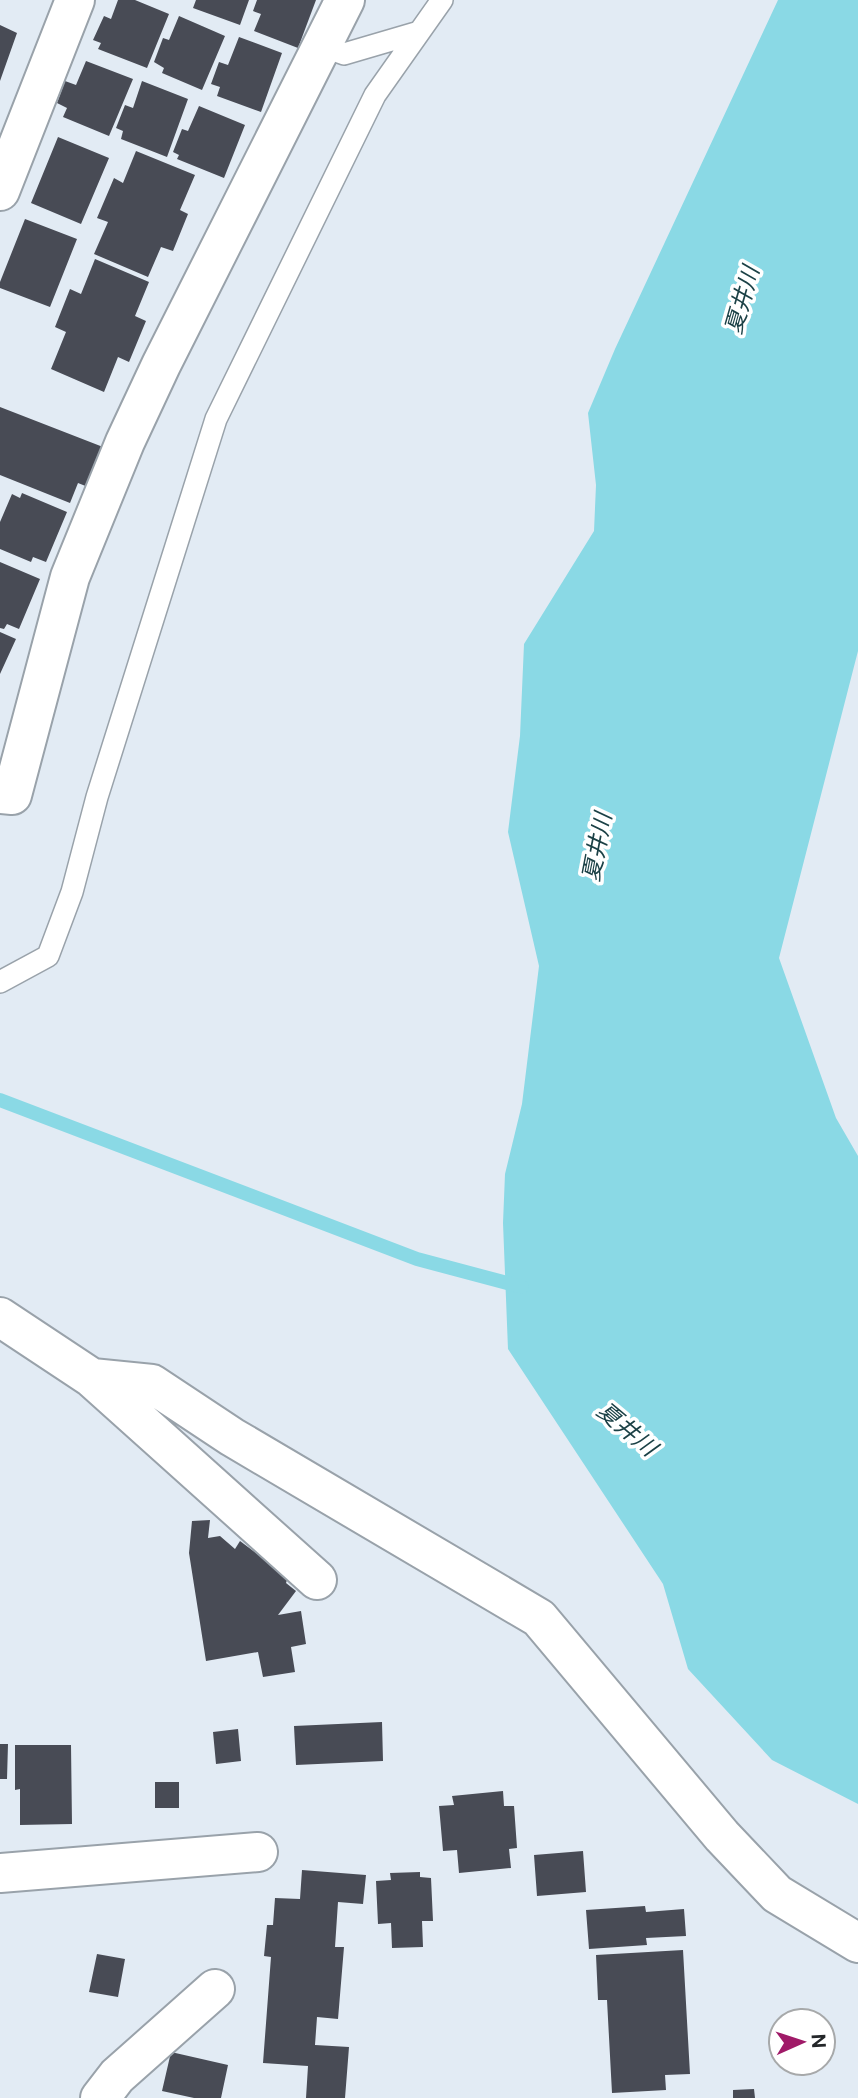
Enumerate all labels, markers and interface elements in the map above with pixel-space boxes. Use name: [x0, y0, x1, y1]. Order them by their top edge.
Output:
water label: 夏井川: [719, 260, 765, 337]
water label: 夏井川: [577, 808, 617, 883]
water label: 夏井川: [592, 1396, 665, 1463]
north arrow: [767, 2007, 837, 2077]
text: N: [808, 2033, 830, 2049]

